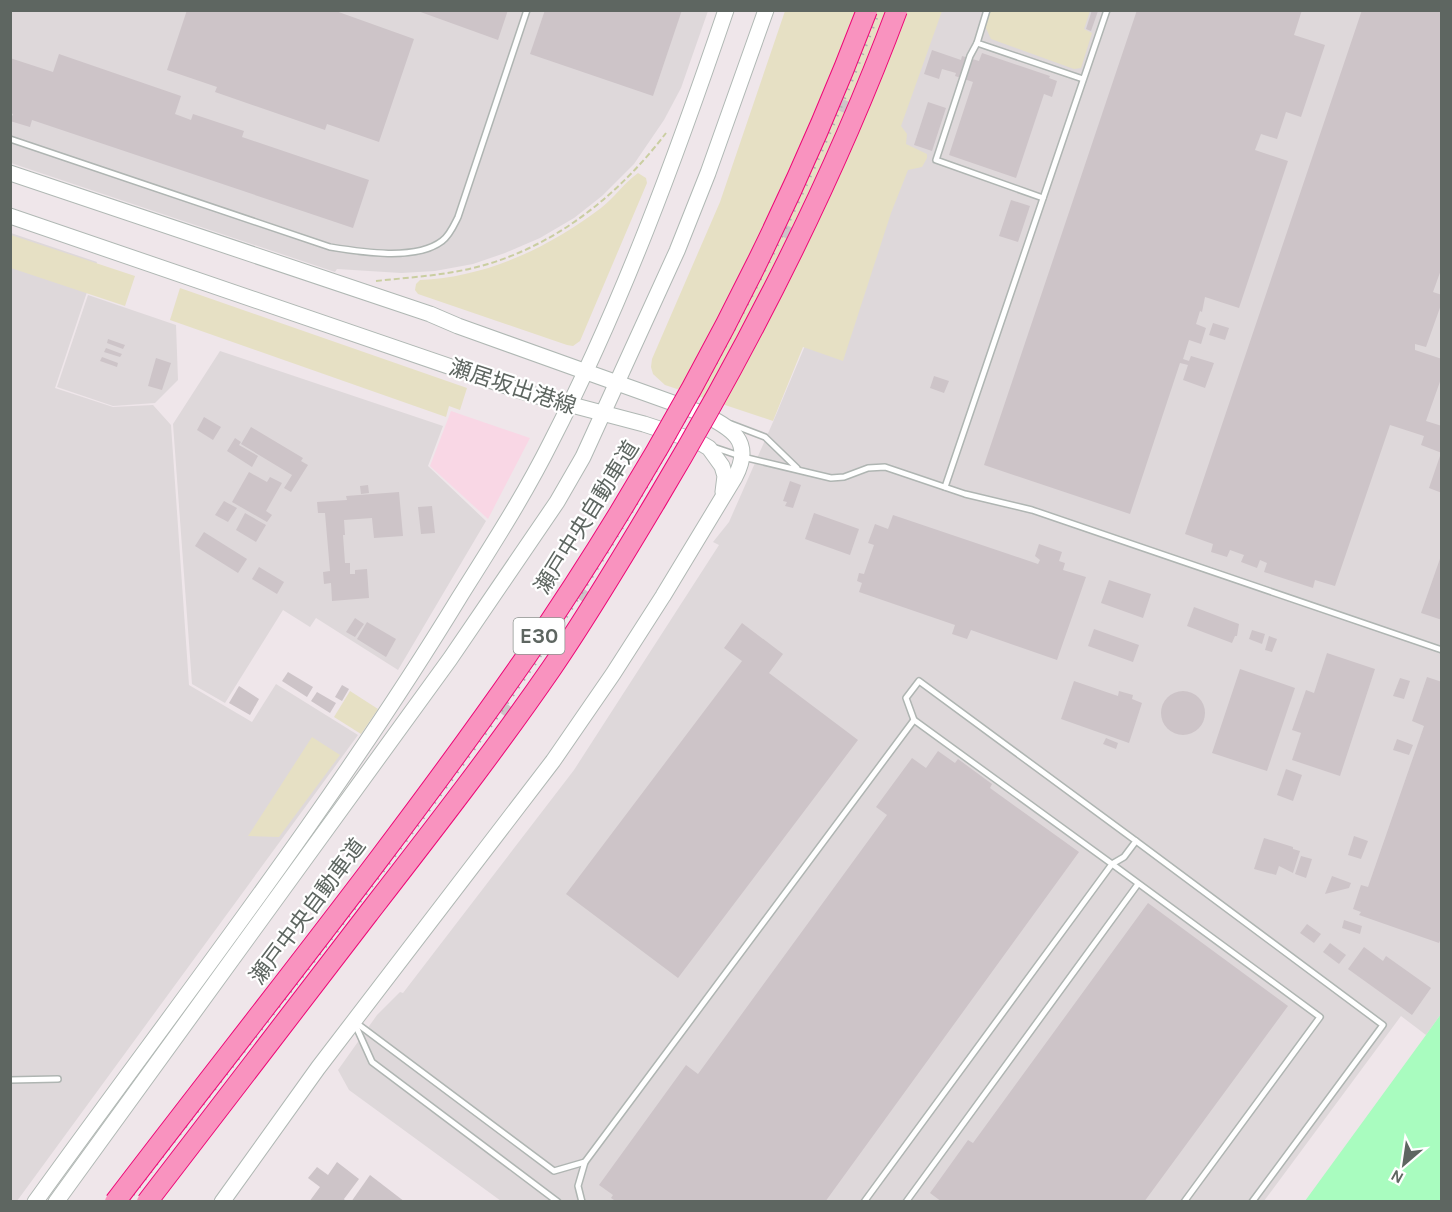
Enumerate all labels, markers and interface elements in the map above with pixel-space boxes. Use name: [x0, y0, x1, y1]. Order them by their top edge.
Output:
street label: 瀬居坂出港線: [446, 354, 579, 420]
street label: 瀬戸中央自動車道: [529, 436, 645, 599]
road number: E30: [514, 618, 564, 654]
street label: 瀬戸中央自動車道: [244, 833, 371, 990]
north arrow: [1374, 1134, 1434, 1194]
text: N: [1387, 1166, 1407, 1188]

